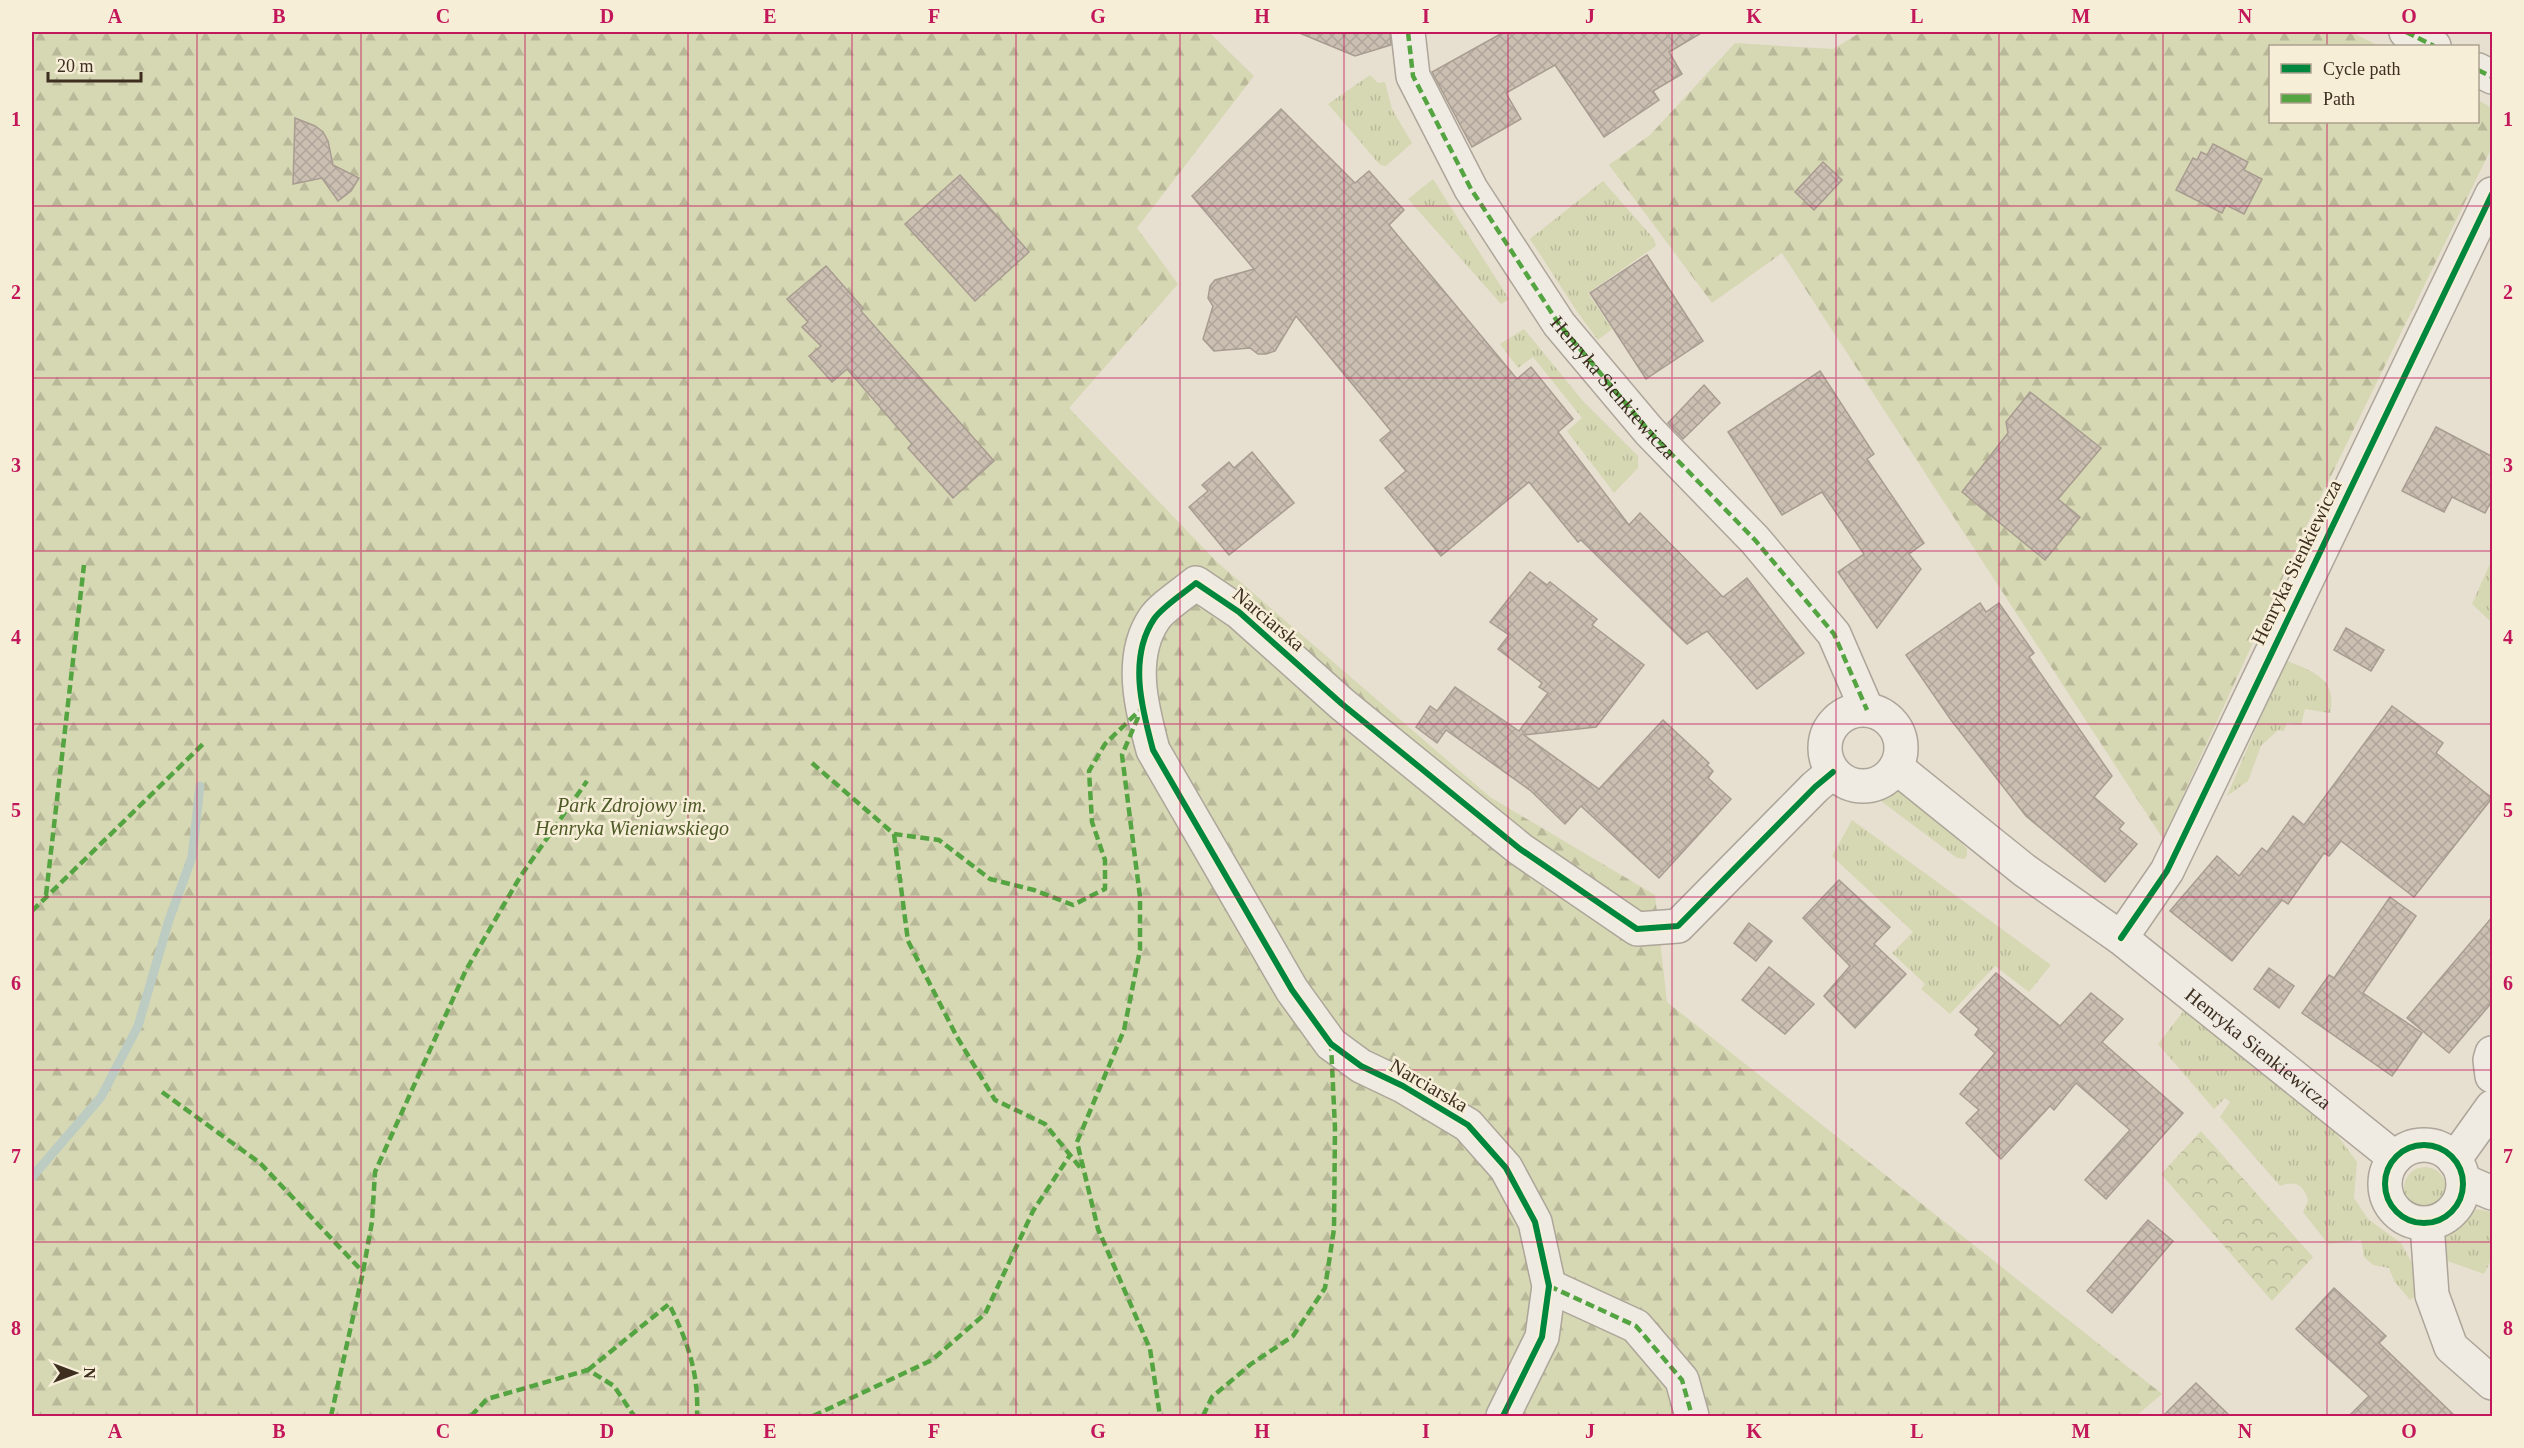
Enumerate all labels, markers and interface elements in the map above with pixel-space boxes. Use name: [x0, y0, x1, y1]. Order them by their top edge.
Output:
text: A: [108, 5, 123, 27]
text: B: [272, 5, 286, 27]
text: C: [436, 5, 450, 27]
text: D: [600, 5, 614, 27]
text: E: [763, 5, 777, 27]
text: F: [928, 5, 940, 27]
text: G: [1090, 5, 1106, 27]
text: H: [1254, 5, 1270, 27]
text: I: [1422, 5, 1430, 27]
text: J: [1585, 5, 1595, 27]
text: K: [1746, 5, 1762, 27]
text: L: [1910, 5, 1924, 27]
text: M: [2072, 5, 2091, 27]
text: N: [2238, 5, 2253, 27]
text: O: [2401, 5, 2417, 27]
scale bar: [48, 45, 141, 83]
legend: [2269, 45, 2479, 123]
text: 20 m: [57, 56, 94, 76]
text: Cycle path: [2323, 59, 2400, 79]
text: Path: [2323, 89, 2355, 109]
text: 1: [11, 108, 21, 130]
text: 1: [2503, 108, 2513, 130]
text: 2: [11, 281, 21, 303]
text: 2: [2503, 281, 2513, 303]
street label: Henryka Sienkiewicza: [1546, 312, 1681, 463]
text: 3: [11, 454, 21, 476]
text: 3: [2503, 454, 2513, 476]
street label: Henryka Sienkiewicza: [2247, 476, 2346, 648]
street label: Narciarska: [1229, 583, 1309, 655]
text: 4: [11, 626, 21, 648]
text: 4: [2503, 626, 2513, 648]
park label: Park Zdrojowy im. Henryka Wieniawskiego: [534, 794, 729, 840]
text: 5: [11, 799, 21, 821]
text: 5: [2503, 799, 2513, 821]
text: 6: [11, 972, 21, 994]
text: 6: [2503, 972, 2513, 994]
street label: Henryka Sienkiewicza: [2181, 983, 2336, 1114]
street label: Narciarska: [1386, 1054, 1472, 1116]
text: 7: [11, 1145, 21, 1167]
text: 7: [2503, 1145, 2513, 1167]
text: 8: [11, 1317, 21, 1339]
text: 8: [2503, 1317, 2513, 1339]
north arrow: [45, 1343, 105, 1403]
text: N: [81, 1367, 98, 1379]
text: A: [108, 1420, 123, 1442]
text: B: [272, 1420, 286, 1442]
text: C: [436, 1420, 450, 1442]
text: D: [600, 1420, 614, 1442]
text: E: [763, 1420, 777, 1442]
text: F: [928, 1420, 940, 1442]
text: G: [1090, 1420, 1106, 1442]
text: H: [1254, 1420, 1270, 1442]
text: I: [1422, 1420, 1430, 1442]
text: J: [1585, 1420, 1595, 1442]
text: K: [1746, 1420, 1762, 1442]
text: L: [1910, 1420, 1924, 1442]
text: M: [2072, 1420, 2091, 1442]
text: N: [2238, 1420, 2253, 1442]
text: O: [2401, 1420, 2417, 1442]

